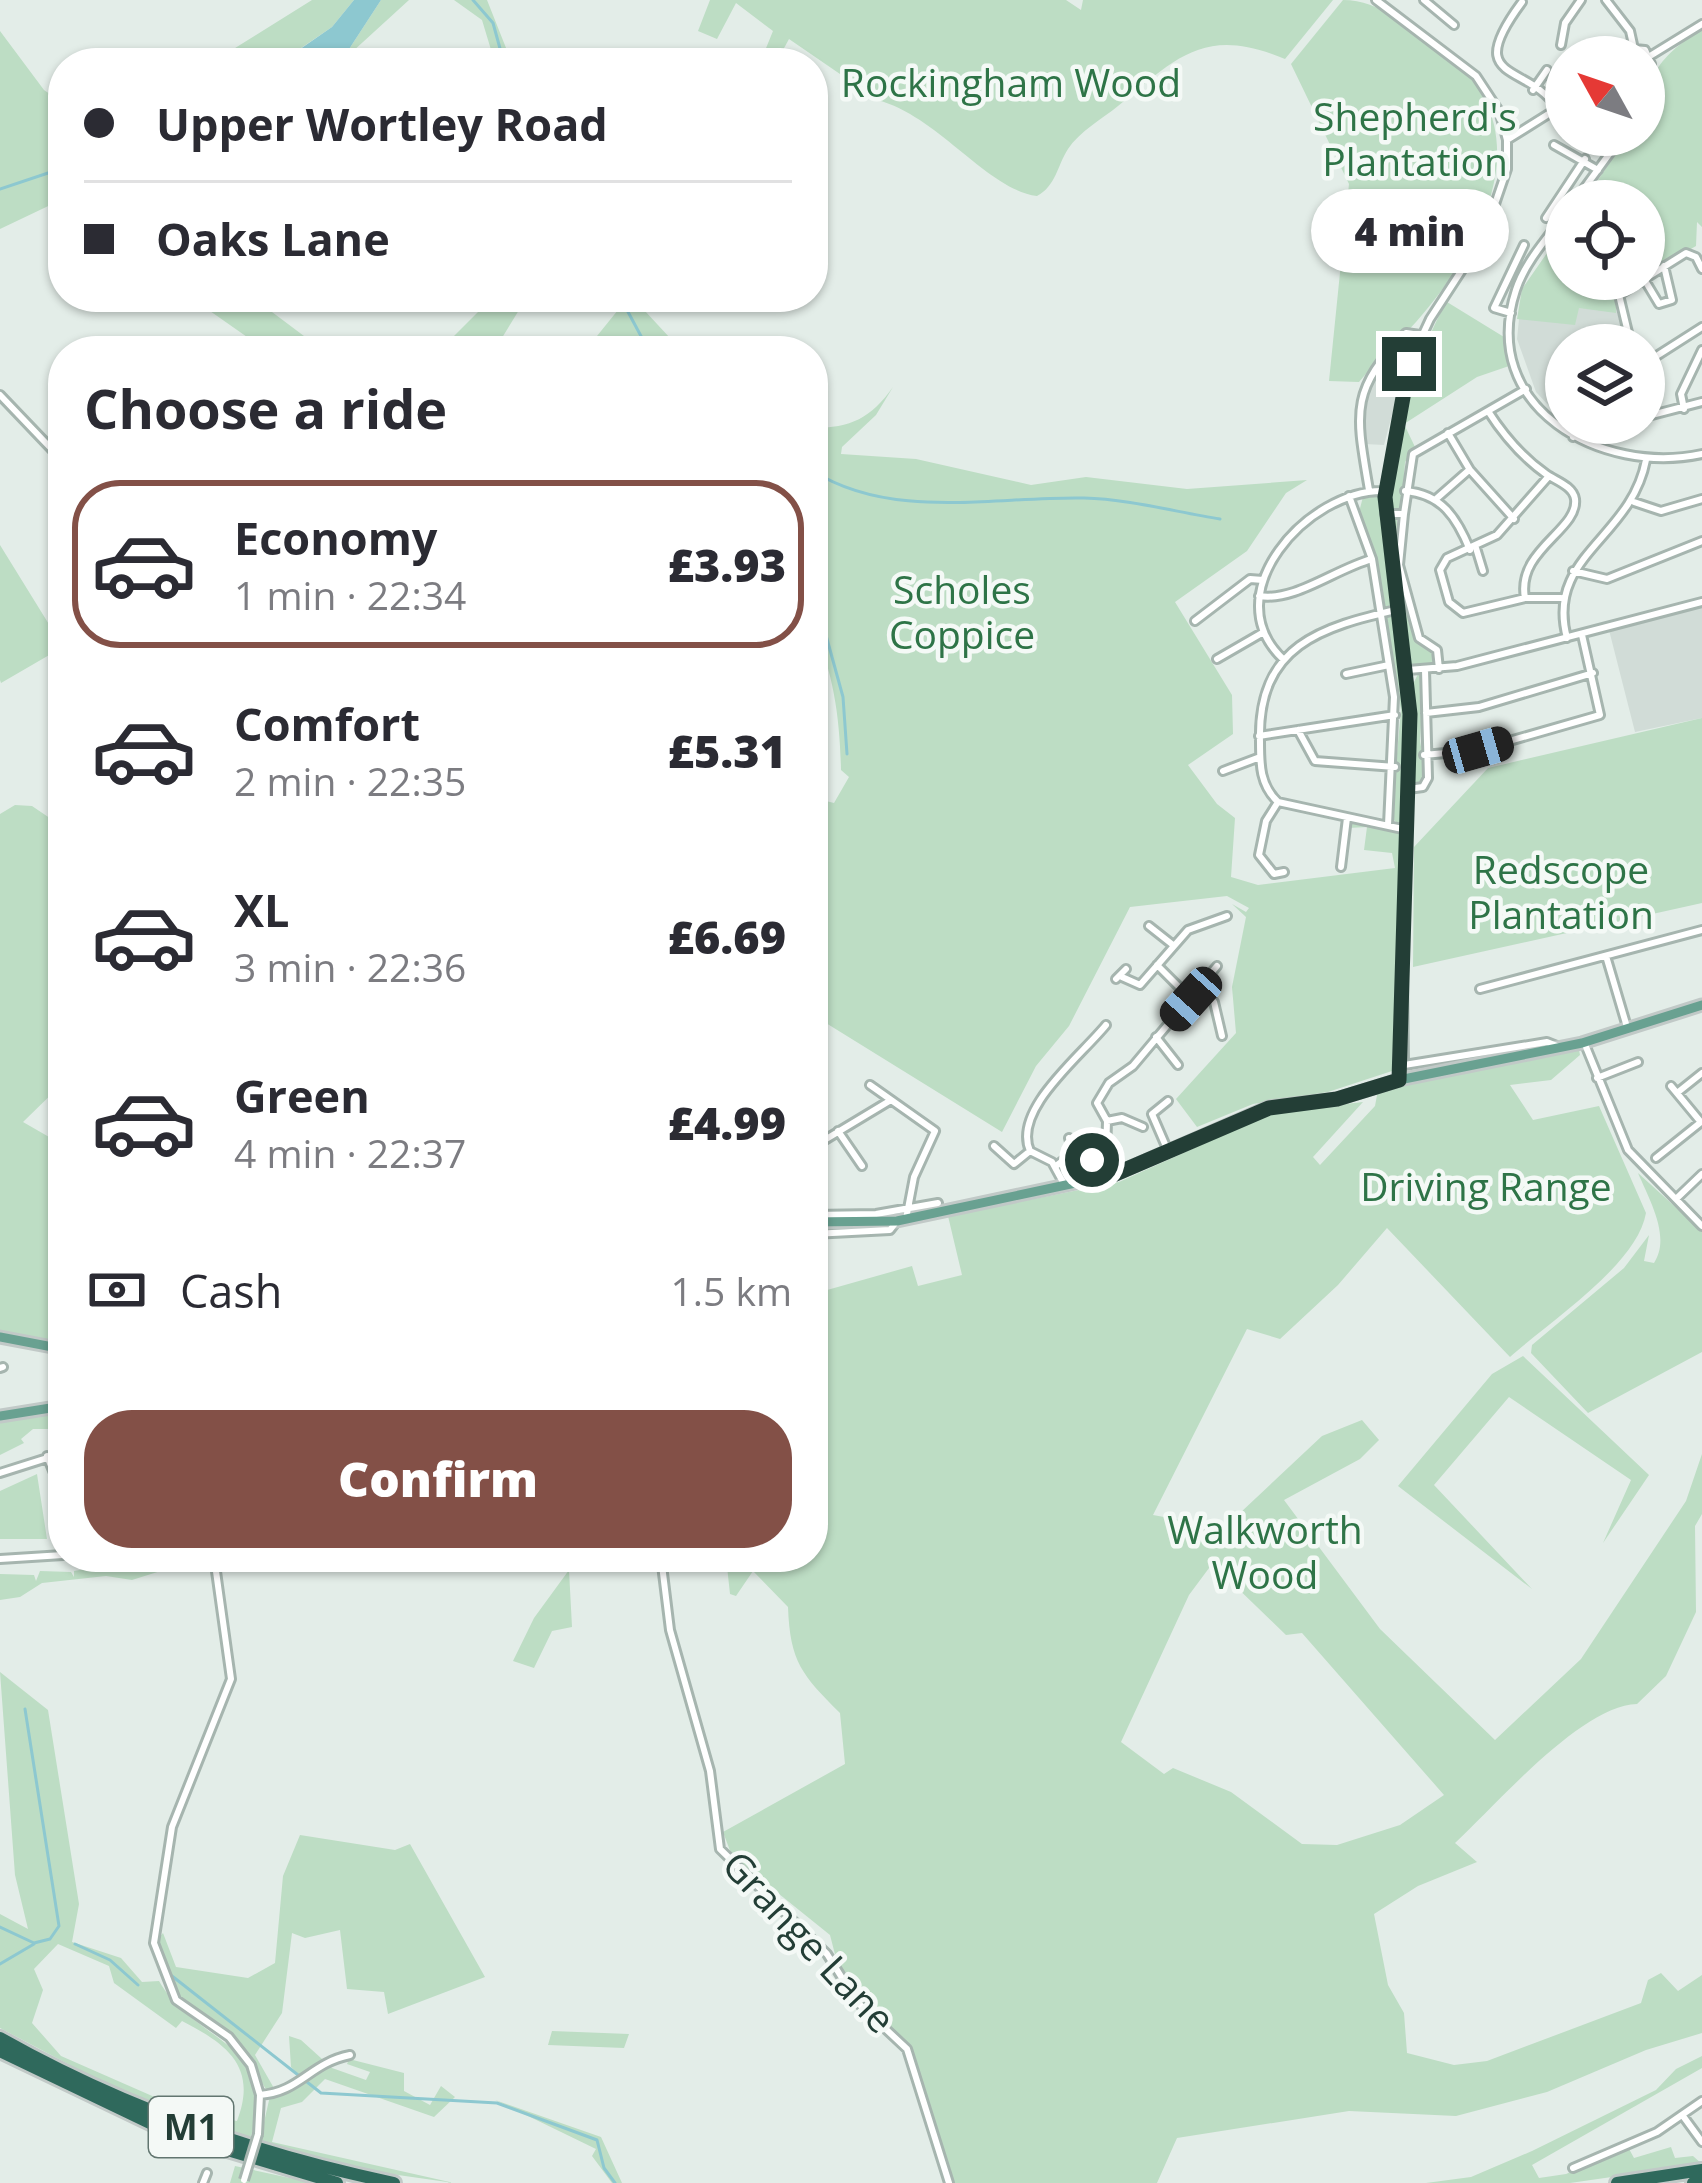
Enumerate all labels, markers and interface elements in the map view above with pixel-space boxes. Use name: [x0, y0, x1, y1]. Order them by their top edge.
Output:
north arrow: [1545, 36, 1665, 156]
map controls: [1545, 36, 1665, 444]
park label: Rockingham Wood: [841, 55, 1181, 108]
park label: Shepherd's Plantation: [1313, 89, 1517, 187]
text: Upper Wortley Road: [156, 93, 608, 154]
button: locate: [1545, 180, 1665, 300]
callout: 4 min: [1310, 190, 1508, 274]
text: 4 min: [1355, 204, 1465, 257]
text: Oaks Lane: [156, 208, 390, 269]
button: layers: [1545, 324, 1665, 444]
route end: [1382, 337, 1436, 391]
text: Choose a ride: [84, 371, 447, 445]
text: Economy: [234, 507, 437, 568]
icon: car: [90, 510, 198, 618]
text: £3.93: [668, 534, 786, 595]
park label: Scholes Coppice: [889, 562, 1035, 660]
text: 1 min · 22:34: [234, 568, 466, 621]
text: Comfort: [234, 693, 420, 754]
icon: car: [90, 696, 198, 804]
text: £5.31: [668, 720, 786, 781]
car: [1438, 723, 1518, 777]
text: 2 min · 22:35: [234, 754, 466, 807]
park label: Redscope Plantation: [1468, 842, 1654, 940]
text: XL: [234, 879, 289, 940]
icon: car: [90, 882, 198, 990]
text: £6.69: [668, 906, 786, 967]
text: 3 min · 22:36: [234, 940, 466, 993]
car: [1154, 960, 1228, 1038]
text: Green: [234, 1065, 370, 1126]
icon: car: [90, 1068, 198, 1176]
text: £4.99: [668, 1092, 786, 1153]
text: 4 min · 22:37: [234, 1126, 466, 1179]
route start: [1065, 1133, 1119, 1187]
park label: Driving Range: [1360, 1159, 1612, 1212]
icon: cash: [84, 1257, 150, 1323]
text: Cash: [180, 1260, 282, 1321]
text: 1.5 km: [670, 1264, 792, 1317]
button: Confirm: [84, 1410, 792, 1548]
park label: Walkworth Wood: [1167, 1502, 1363, 1600]
street label: Grange Lane: [712, 1838, 908, 2043]
road number: M1: [149, 2097, 233, 2157]

